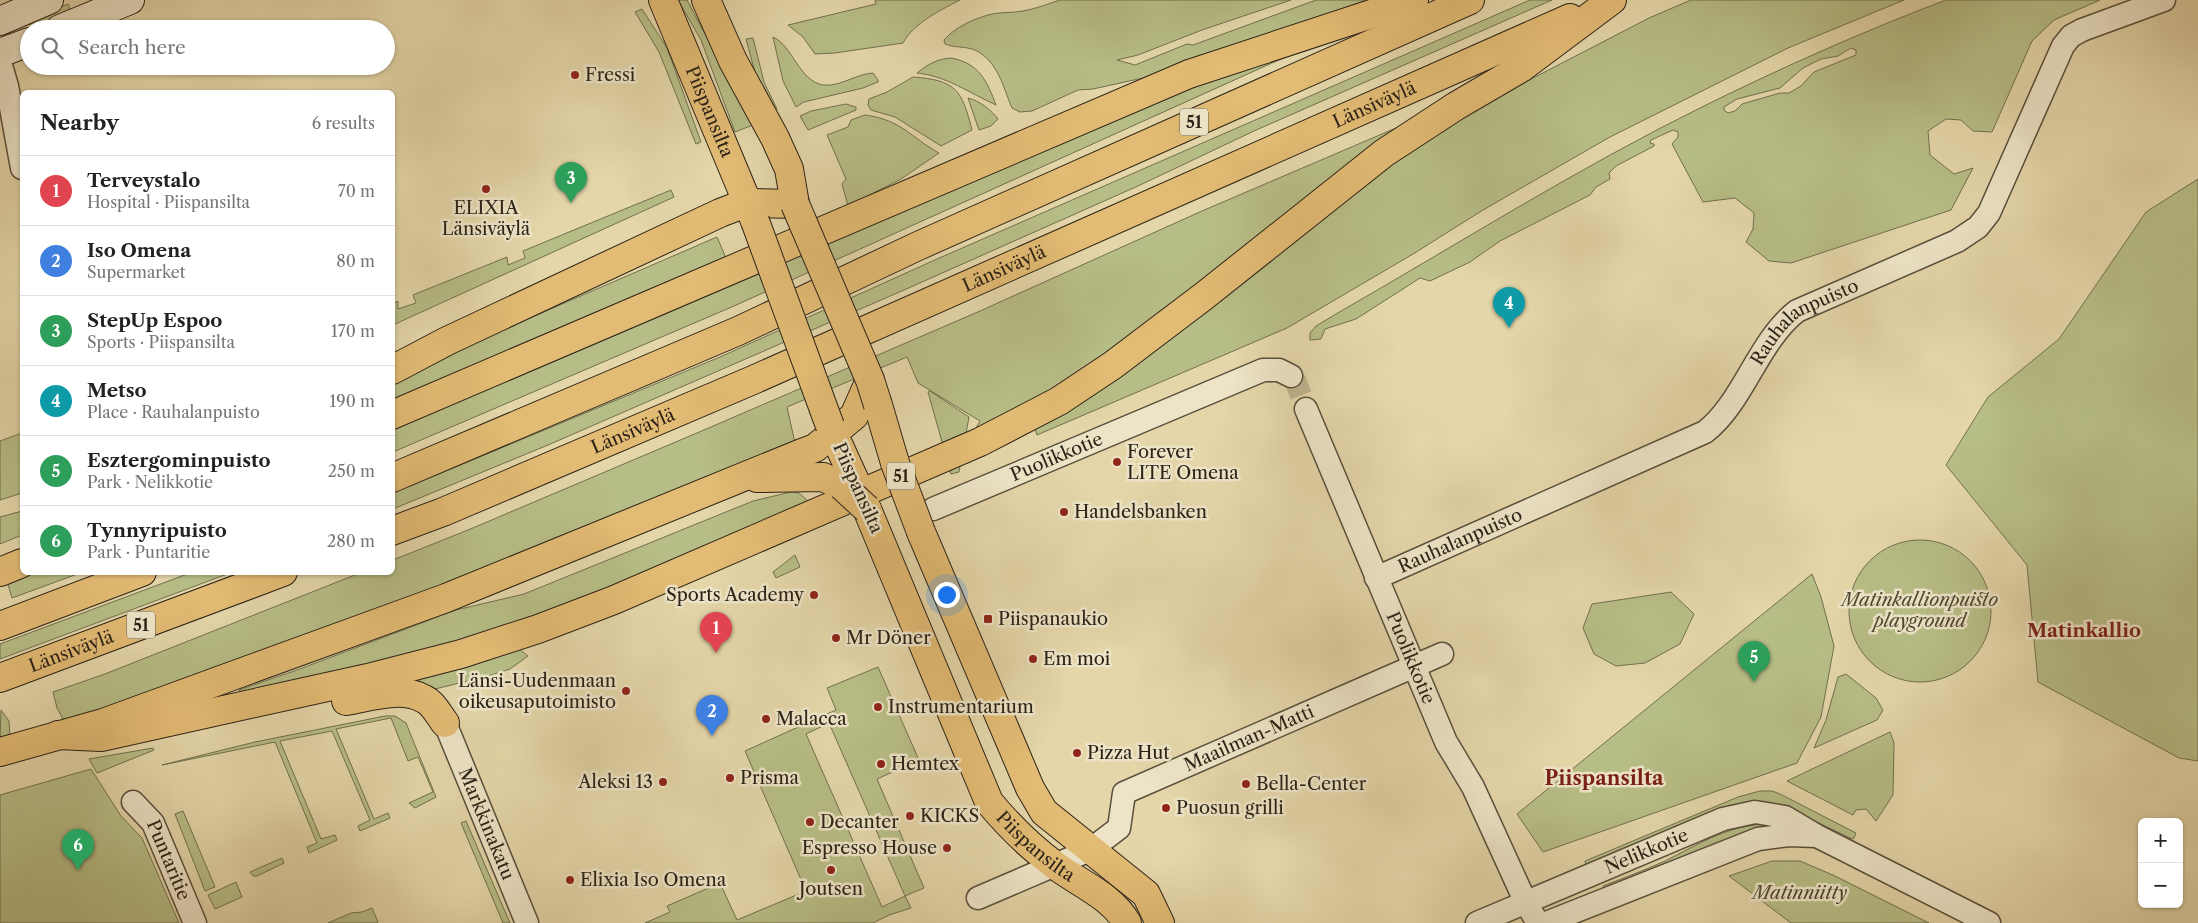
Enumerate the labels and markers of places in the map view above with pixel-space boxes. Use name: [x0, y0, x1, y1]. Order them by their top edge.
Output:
place label: Fressi: [585, 64, 636, 86]
marker: Fressi: [569, 69, 581, 81]
pin: 3: [555, 162, 587, 203]
marker: ELIXIA Länsiväylä: [480, 183, 492, 195]
place label: ELIXIA Länsiväylä: [442, 197, 531, 240]
pin: 4: [1493, 287, 1525, 328]
place label: Forever LITE Omena: [1127, 441, 1239, 484]
marker: Forever LITE Omena: [1111, 456, 1123, 468]
place label: Handelsbanken: [1074, 501, 1207, 523]
marker: Handelsbanken: [1058, 506, 1070, 518]
place label: Sports Academy: [666, 584, 805, 606]
marker: Sports Academy: [808, 589, 820, 601]
place label: Piispanaukio: [998, 608, 1108, 630]
pin: 1: [700, 612, 732, 653]
marker: Piispanaukio: [982, 613, 994, 625]
place label: Mr Döner: [846, 627, 931, 649]
marker: Mr Döner: [830, 632, 842, 644]
pin: 5: [1738, 641, 1770, 682]
place label: Em moi: [1043, 648, 1111, 670]
marker: Em moi: [1027, 653, 1039, 665]
place label: Länsi-Uudenmaan oikeusaputoimisto: [458, 670, 616, 713]
marker: Länsi-Uudenmaan oikeusaputoimisto: [620, 685, 632, 697]
pin: 2: [696, 695, 728, 736]
place label: Instrumentarium: [888, 696, 1034, 718]
marker: Instrumentarium: [872, 701, 884, 713]
place label: Malacca: [776, 708, 847, 730]
marker: Malacca: [760, 713, 772, 725]
place label: Pizza Hut: [1087, 742, 1170, 764]
marker: Pizza Hut: [1071, 747, 1083, 759]
place label: Hemtex: [891, 753, 960, 775]
marker: Hemtex: [875, 758, 887, 770]
place label: Prisma: [740, 767, 800, 789]
place label: Aleksi 13: [577, 771, 653, 793]
marker: Prisma: [724, 772, 736, 784]
place label: Bella-Center: [1256, 773, 1367, 795]
marker: Aleksi 13: [657, 776, 669, 788]
marker: Bella-Center: [1240, 778, 1252, 790]
place label: Puosun grilli: [1176, 797, 1284, 819]
marker: Puosun grilli: [1160, 802, 1172, 814]
place label: KICKS: [920, 805, 979, 827]
marker: KICKS: [904, 810, 916, 822]
place label: Decanter: [820, 811, 899, 833]
marker: Decanter: [804, 816, 816, 828]
pin: 6: [62, 829, 94, 870]
place label: Espresso House: [802, 837, 937, 859]
marker: Espresso House: [941, 842, 953, 854]
marker: Joutsen: [825, 864, 837, 876]
place label: Elixia Iso Omena: [580, 869, 727, 891]
marker: Elixia Iso Omena: [564, 874, 576, 886]
place label: Joutsen: [796, 878, 863, 900]

